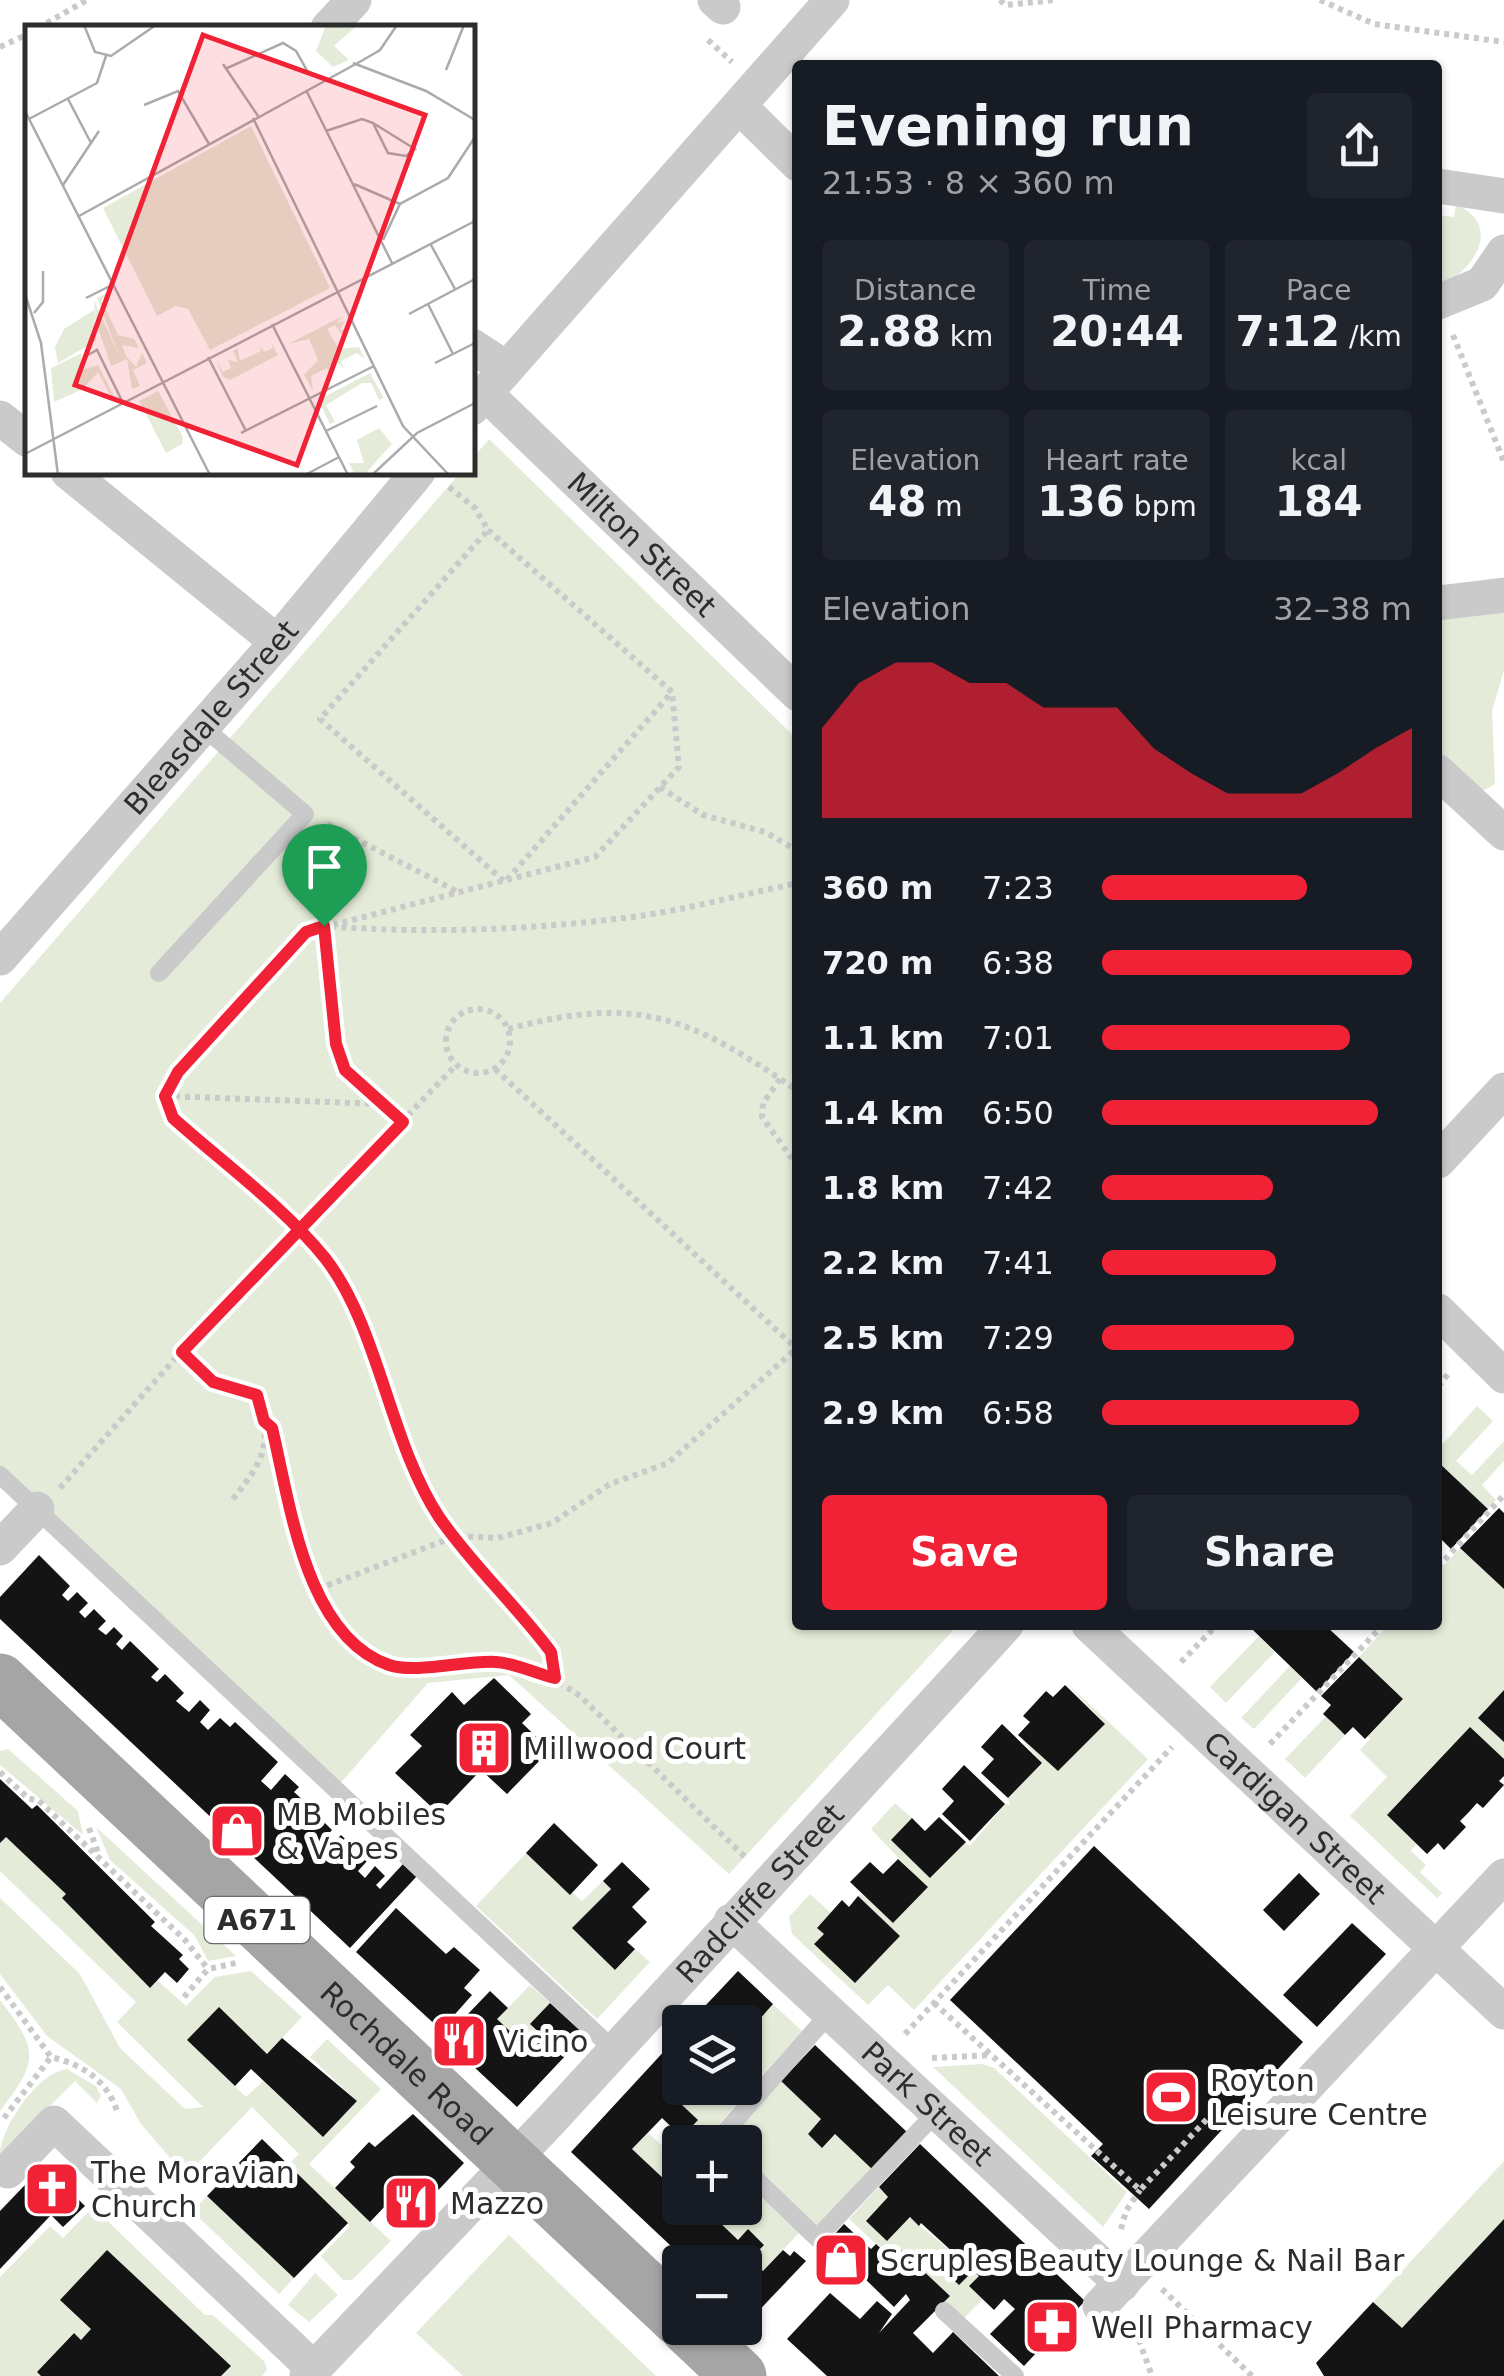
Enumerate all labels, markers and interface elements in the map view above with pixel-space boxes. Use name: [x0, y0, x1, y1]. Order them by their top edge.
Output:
inset map: [25, 25, 475, 475]
button: share: [1307, 93, 1412, 198]
text: Evening run: [822, 94, 1194, 158]
text: 21:53 · 8 × 360 m: [822, 164, 1115, 202]
text: Distance: [854, 274, 977, 307]
text: Time: [1083, 274, 1151, 307]
text: Pace: [1286, 274, 1351, 307]
text: 2.88: [837, 307, 941, 356]
text: 20:44: [1050, 307, 1184, 356]
text: 7:12: [1236, 307, 1340, 356]
text: km: [941, 320, 993, 353]
text: /km: [1340, 320, 1402, 353]
text: Elevation: [850, 444, 980, 477]
text: Heart rate: [1045, 444, 1189, 477]
text: kcal: [1290, 444, 1347, 477]
street label: Milton Street: [561, 465, 724, 624]
text: 48: [868, 477, 926, 526]
text: 136: [1037, 477, 1125, 526]
text: 184: [1275, 477, 1363, 526]
text: m: [926, 490, 963, 523]
text: bpm: [1125, 490, 1197, 523]
text: Elevation: [822, 590, 971, 628]
text: 32–38 m: [1273, 590, 1412, 628]
street label: Bleasdale Street: [117, 613, 305, 822]
pin: [282, 824, 367, 927]
icon: arrive: [297, 839, 352, 894]
text: 360 m: [822, 869, 933, 907]
text: 7:23: [982, 869, 1054, 907]
text: 720 m: [822, 944, 933, 982]
text: 6:38: [982, 944, 1054, 982]
text: 1.1 km: [822, 1019, 944, 1057]
text: 7:01: [982, 1019, 1054, 1057]
text: 1.4 km: [822, 1094, 944, 1132]
text: 6:50: [982, 1094, 1054, 1132]
text: 1.8 km: [822, 1169, 944, 1207]
text: 7:42: [982, 1169, 1054, 1207]
text: 2.2 km: [822, 1244, 944, 1282]
text: 7:41: [982, 1244, 1054, 1282]
text: 2.5 km: [822, 1319, 944, 1357]
text: 7:29: [982, 1319, 1054, 1357]
text: 2.9 km: [822, 1394, 944, 1432]
text: 6:58: [982, 1394, 1054, 1432]
button: Save: [822, 1495, 1107, 1610]
button: Share: [1127, 1495, 1412, 1610]
building icon: Millwood Court: [454, 1718, 514, 1778]
street label: Cardigan Street: [1197, 1724, 1394, 1911]
place label: Millwood Court: [523, 1731, 746, 1766]
street label: Radcliffe Street: [669, 1796, 851, 1990]
place label: MB Mobiles & Vapes: [276, 1797, 446, 1866]
shop icon: MB Mobiles & Vapes: [207, 1801, 267, 1861]
road number: A671: [204, 1897, 310, 1943]
street label: Rochdale Road: [314, 1974, 500, 2152]
map controls: [662, 2005, 762, 2345]
button: layers: [662, 2005, 762, 2105]
restaurant icon: Vicino: [429, 2011, 489, 2071]
place label: Vicino: [498, 2024, 588, 2059]
street label: Park Street: [855, 2034, 1000, 2173]
place label: Royton Leisure Centre: [1210, 2063, 1428, 2132]
sports icon: Royton Leisure Centre: [1141, 2067, 1201, 2127]
button: +: [662, 2125, 762, 2225]
place label: The Moravian Church: [90, 2155, 295, 2224]
church icon: The Moravian Church: [22, 2159, 82, 2219]
restaurant icon: Mazzo: [381, 2173, 441, 2233]
place label: Mazzo: [450, 2186, 544, 2221]
shop icon: Scruples Beauty Lounge & Nail Bar: [811, 2230, 871, 2290]
place label: Scruples Beauty Lounge & Nail Bar: [880, 2243, 1405, 2278]
button: −: [662, 2245, 762, 2345]
pharmacy icon: Well Pharmacy: [1022, 2297, 1082, 2357]
place label: Well Pharmacy: [1091, 2310, 1313, 2345]

